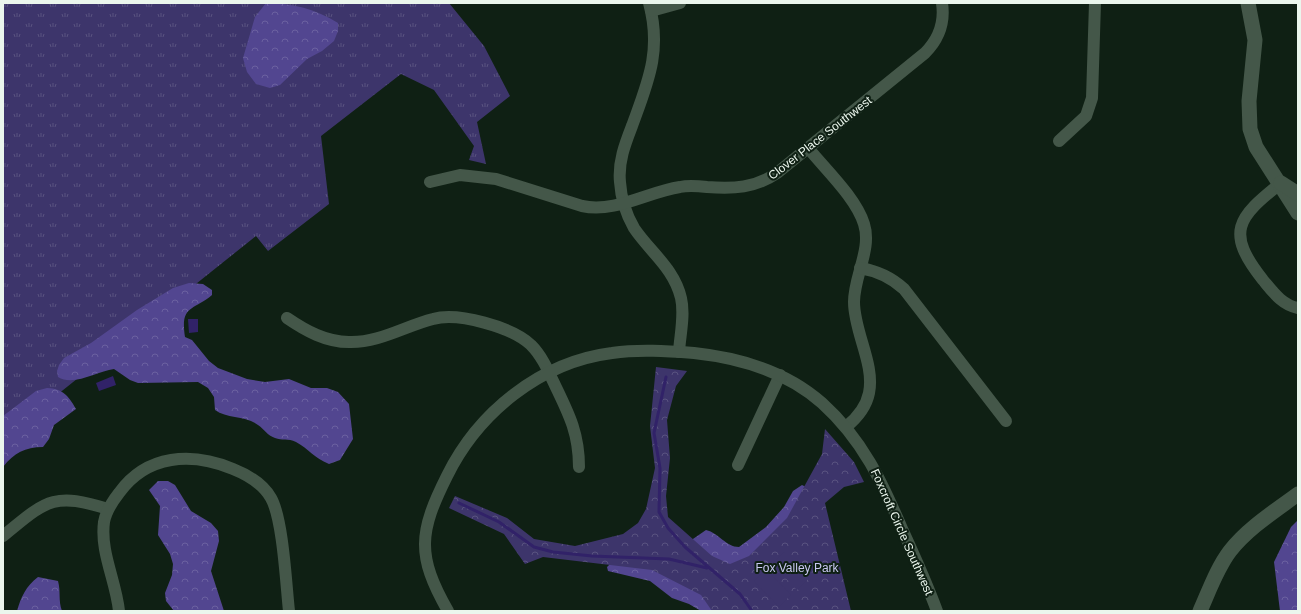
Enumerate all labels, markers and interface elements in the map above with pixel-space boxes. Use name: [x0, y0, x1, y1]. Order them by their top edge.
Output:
street label: Clover Place Southwest: [765, 93, 875, 183]
street label: Foxcroft Circle Southwest: [868, 467, 936, 598]
park label: Fox Valley Park: [755, 561, 840, 575]

